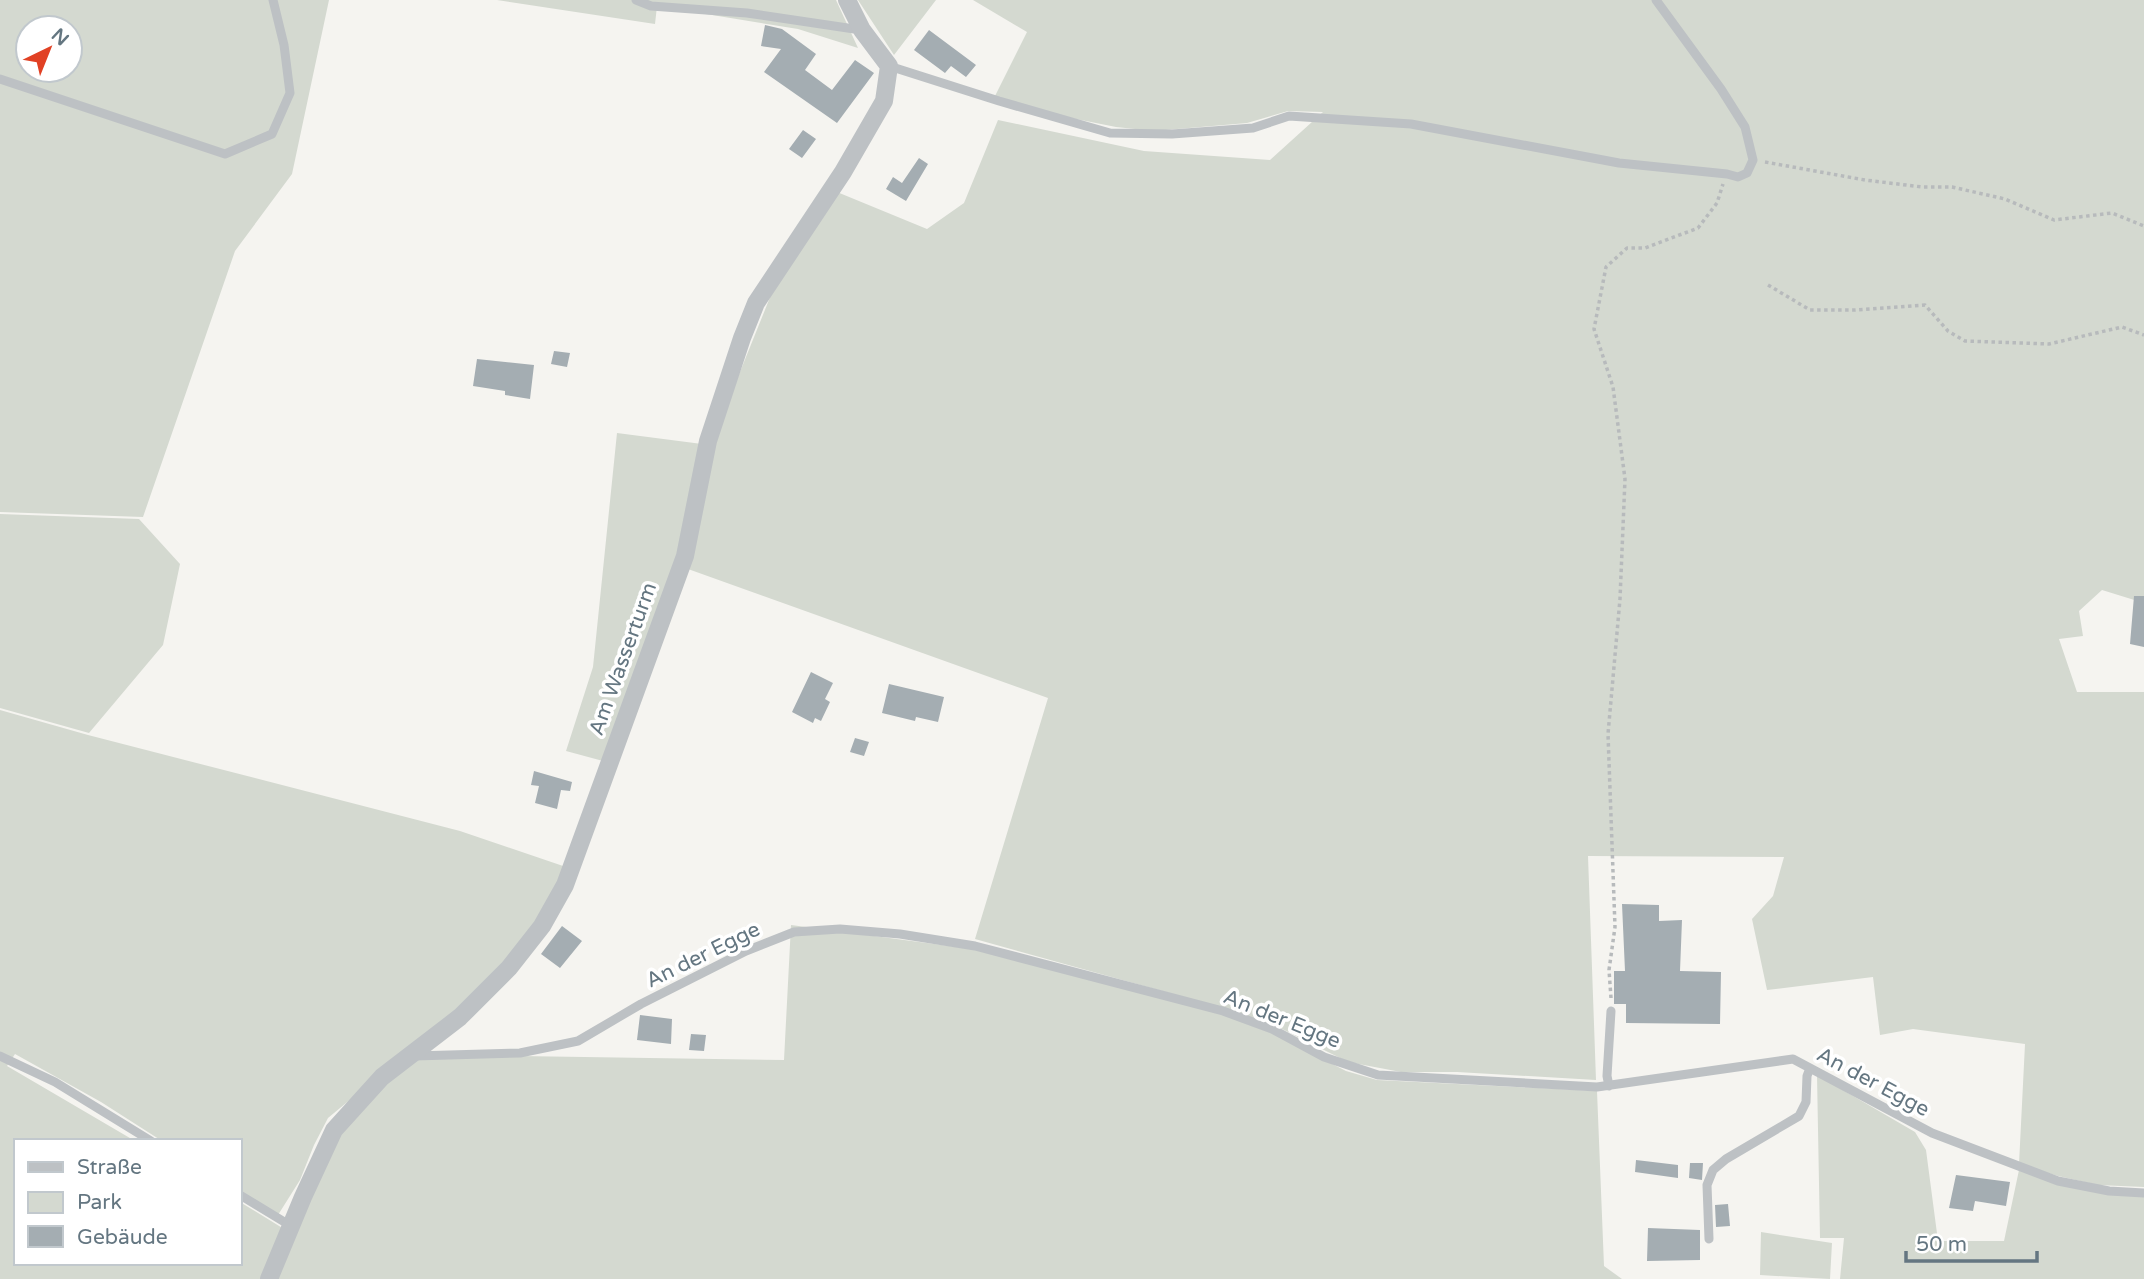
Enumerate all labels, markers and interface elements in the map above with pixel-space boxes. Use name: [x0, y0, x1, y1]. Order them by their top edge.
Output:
north arrow: [14, 14, 84, 84]
text: N: [47, 24, 73, 51]
street label: Am Wasserturm: [584, 579, 662, 739]
street label: An der Egge: [642, 917, 764, 993]
street label: An der Egge: [1220, 984, 1344, 1054]
street label: An der Egge: [1812, 1042, 1934, 1122]
legend: [14, 1139, 242, 1265]
text: Straße: [77, 1155, 142, 1180]
text: Park: [77, 1190, 122, 1215]
scale bar: [1906, 1220, 2037, 1264]
text: Gebäude: [77, 1225, 168, 1250]
text: 50 m: [1916, 1232, 1967, 1257]

